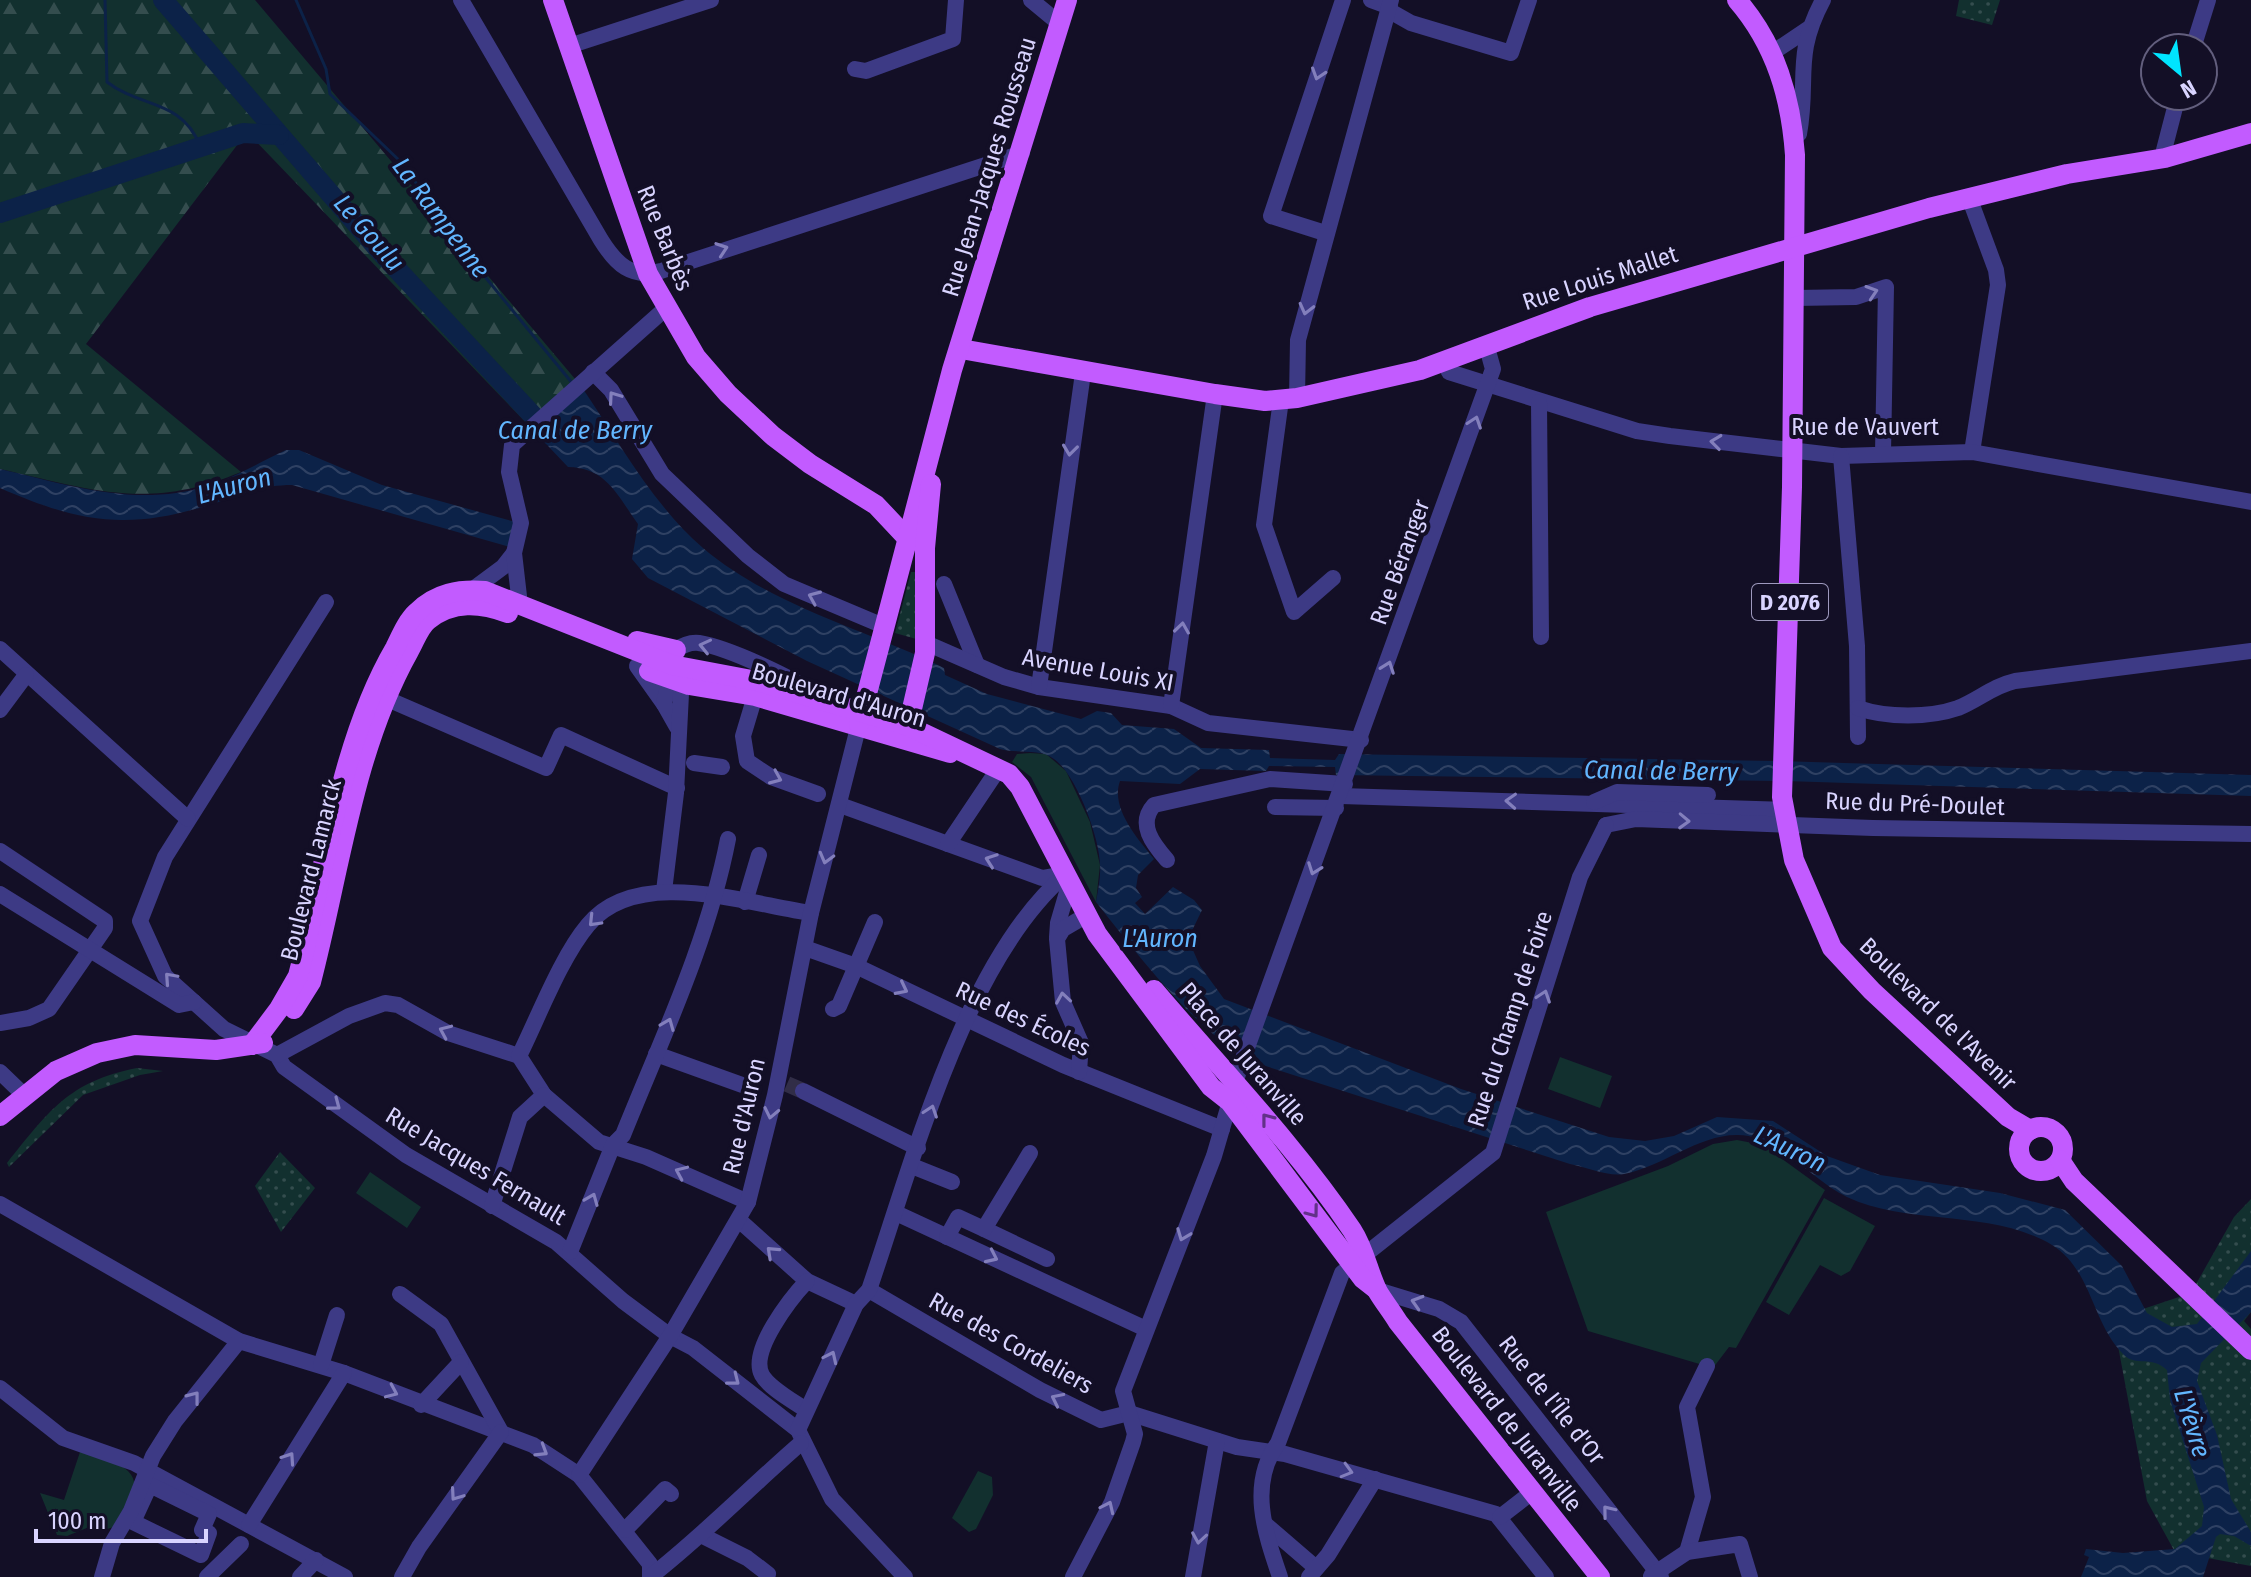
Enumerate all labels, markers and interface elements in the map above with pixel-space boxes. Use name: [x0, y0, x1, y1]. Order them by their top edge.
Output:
north arrow: [2139, 32, 2219, 112]
street label: Rue Jean-Jacques Rousseau: [936, 34, 1042, 300]
one-way arrow: [1312, 66, 1328, 80]
text: N: [2176, 74, 2201, 104]
water label: La Rampenne: [386, 152, 496, 284]
street label: Rue Barbès: [631, 181, 699, 295]
water label: Le Goulu: [327, 188, 411, 278]
street label: Rue Louis Mallet: [1519, 240, 1681, 316]
one-way arrow: [714, 243, 728, 259]
one-way arrow: [1864, 285, 1878, 301]
one-way arrow: [1299, 301, 1316, 315]
one-way arrow: [609, 391, 624, 405]
street label: Rue de Vauvert: [1791, 413, 1939, 441]
water label: Canal de Berry: [498, 415, 654, 446]
one-way arrow: [1465, 416, 1482, 430]
one-way arrow: [1709, 434, 1722, 451]
one-way arrow: [1062, 444, 1079, 457]
water label: L'Auron: [193, 461, 275, 511]
street label: Rue Béranger: [1364, 495, 1436, 628]
road number: D 2076: [1752, 584, 1828, 620]
one-way arrow: [808, 590, 822, 606]
one-way arrow: [1173, 622, 1190, 635]
one-way arrow: [699, 638, 713, 655]
street label: Avenue Louis XI: [1020, 643, 1176, 697]
street label: Boulevard d'Auron: [749, 657, 929, 733]
one-way arrow: [1378, 661, 1394, 675]
water label: Canal de Berry: [1584, 754, 1740, 788]
one-way arrow: [768, 768, 782, 784]
street label: Boulevard Lamarck: [275, 775, 347, 964]
street label: Rue du Pré-Doulet: [1825, 787, 2005, 821]
one-way arrow: [1504, 792, 1517, 809]
one-way arrow: [1678, 812, 1691, 829]
one-way arrow: [818, 851, 835, 865]
one-way arrow: [985, 853, 999, 869]
one-way arrow: [1307, 861, 1324, 875]
street label: Rue du Champ de Foire: [1462, 907, 1558, 1131]
one-way arrow: [588, 912, 603, 926]
water label: L'Auron: [1122, 923, 1198, 954]
street label: Boulevard de l'Avenir: [1854, 932, 2023, 1096]
one-way arrow: [165, 973, 180, 988]
street label: Rue des Écoles: [951, 975, 1095, 1062]
street label: Place de Juranville: [1173, 977, 1313, 1131]
one-way arrow: [894, 979, 909, 995]
one-way arrow: [1535, 990, 1551, 1004]
one-way arrow: [1056, 992, 1073, 1005]
one-way arrow: [658, 1018, 675, 1032]
one-way arrow: [439, 1024, 454, 1040]
street label: Rue d'Auron: [717, 1055, 771, 1177]
one-way arrow: [327, 1095, 341, 1110]
street label: Rue Jacques Fernault: [381, 1101, 571, 1231]
one-way arrow: [921, 1104, 937, 1118]
one-way arrow: [763, 1105, 780, 1119]
one-way arrow: [1262, 1113, 1276, 1128]
water label: L'Auron: [1749, 1119, 1831, 1179]
one-way arrow: [675, 1166, 689, 1182]
one-way arrow: [582, 1193, 598, 1207]
one-way arrow: [1304, 1203, 1318, 1217]
one-way arrow: [1176, 1227, 1193, 1241]
one-way arrow: [767, 1246, 781, 1261]
one-way arrow: [984, 1247, 998, 1263]
street label: Rue des Cordeliers: [924, 1286, 1098, 1400]
one-way arrow: [1411, 1295, 1425, 1311]
street label: Boulevard de Juranville: [1426, 1321, 1588, 1517]
street label: Rue de l'Île d'Or: [1493, 1330, 1611, 1470]
one-way arrow: [821, 1350, 837, 1365]
one-way arrow: [725, 1371, 740, 1385]
one-way arrow: [384, 1383, 398, 1399]
water label: L'Yèvre: [2167, 1385, 2217, 1461]
one-way arrow: [184, 1392, 199, 1406]
one-way arrow: [1051, 1393, 1065, 1409]
one-way arrow: [533, 1441, 548, 1456]
one-way arrow: [279, 1453, 294, 1467]
one-way arrow: [1340, 1462, 1353, 1478]
one-way arrow: [451, 1487, 466, 1501]
scale bar: [36, 1493, 206, 1543]
one-way arrow: [1099, 1501, 1115, 1516]
one-way arrow: [1604, 1505, 1618, 1520]
text: 100 m: [48, 1507, 106, 1535]
one-way arrow: [1191, 1531, 1208, 1545]

